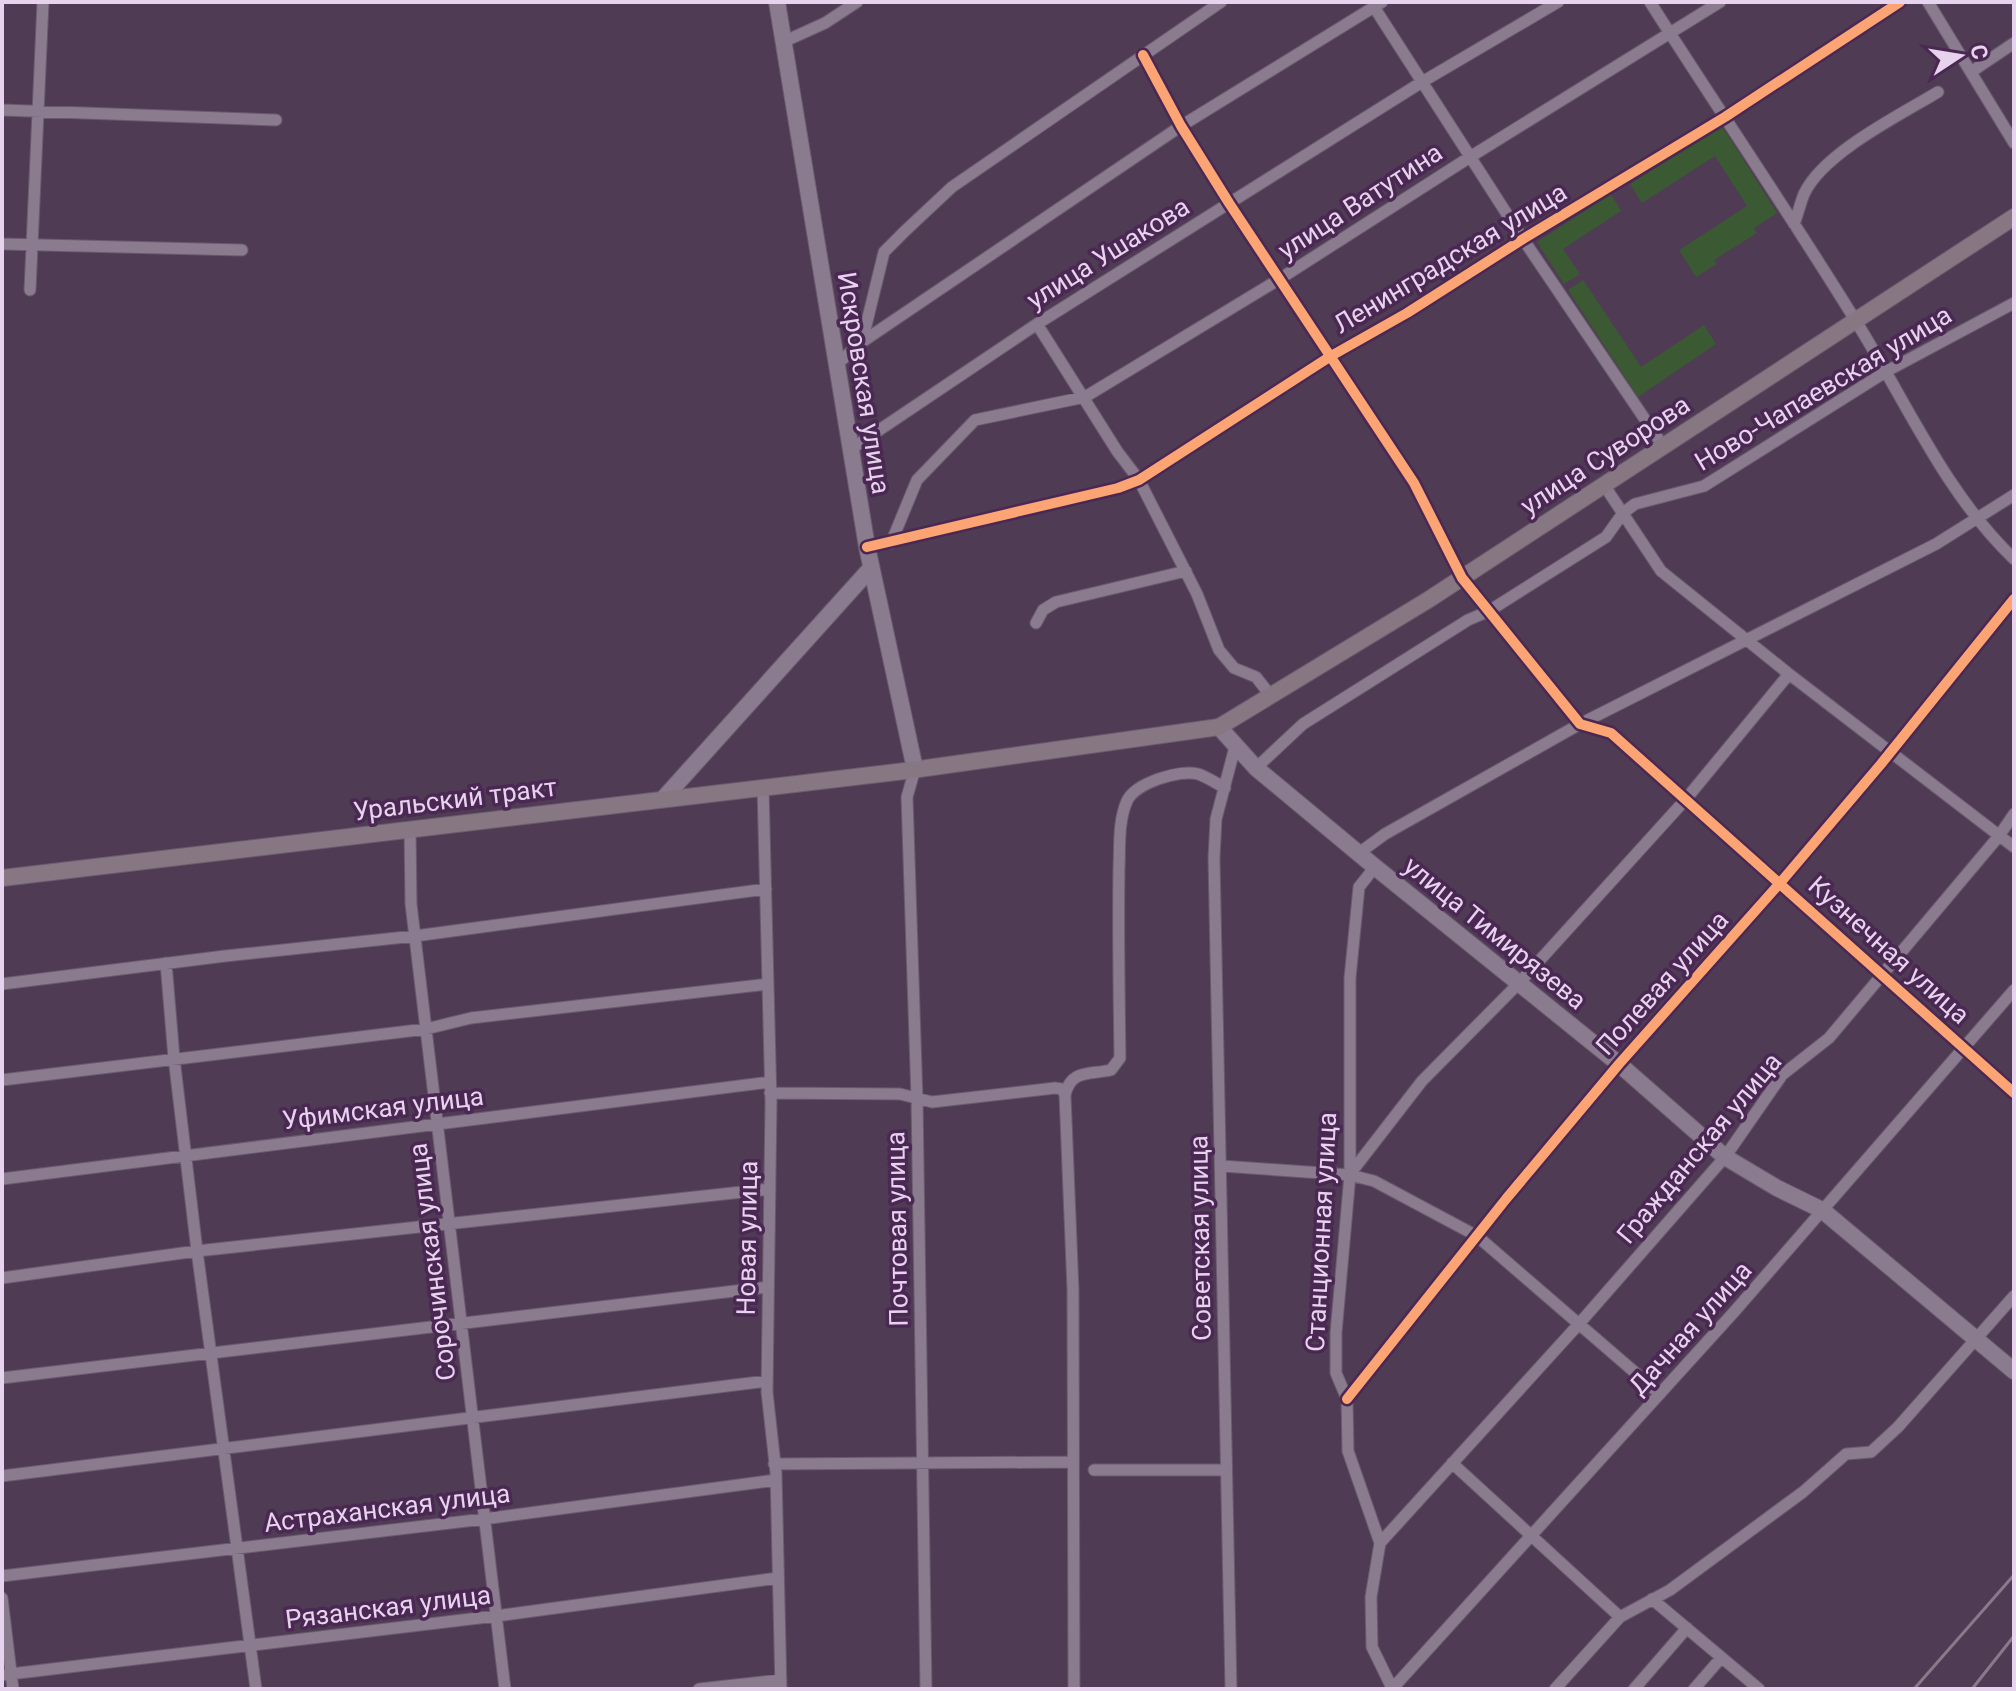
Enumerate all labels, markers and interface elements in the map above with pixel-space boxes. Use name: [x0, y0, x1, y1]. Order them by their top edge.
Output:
north arrow: [1920, 16, 2000, 96]
text: С: [1965, 42, 1993, 62]
street label: улица Ватутина: [1272, 137, 1448, 265]
street label: Ленинградская улица: [1328, 177, 1572, 339]
street label: улица Ушакова: [1021, 191, 1195, 315]
street label: Искровская улица: [832, 270, 896, 496]
street label: Ново-Чапаевская улица: [1689, 299, 1957, 477]
street label: улица Суворова: [1515, 389, 1695, 521]
street label: Уральский тракт: [351, 772, 559, 826]
street label: улица Тимирязева: [1398, 850, 1592, 1016]
street label: Кузнечная улица: [1802, 870, 1976, 1030]
street label: Полевая улица: [1590, 905, 1734, 1061]
street label: Гражданская улица: [1611, 1047, 1787, 1249]
street label: Уфимская улица: [281, 1081, 485, 1135]
street label: Станционная улица: [1300, 1111, 1342, 1353]
street label: Почтовая улица: [880, 1131, 914, 1327]
street label: Советская улица: [1183, 1135, 1217, 1341]
street label: Сорочинская улица: [403, 1141, 461, 1383]
street label: Новая улица: [731, 1161, 763, 1315]
street label: Дачная улица: [1622, 1255, 1758, 1401]
street label: Астраханская улица: [262, 1478, 512, 1538]
street label: Рязанская улица: [283, 1580, 493, 1634]

